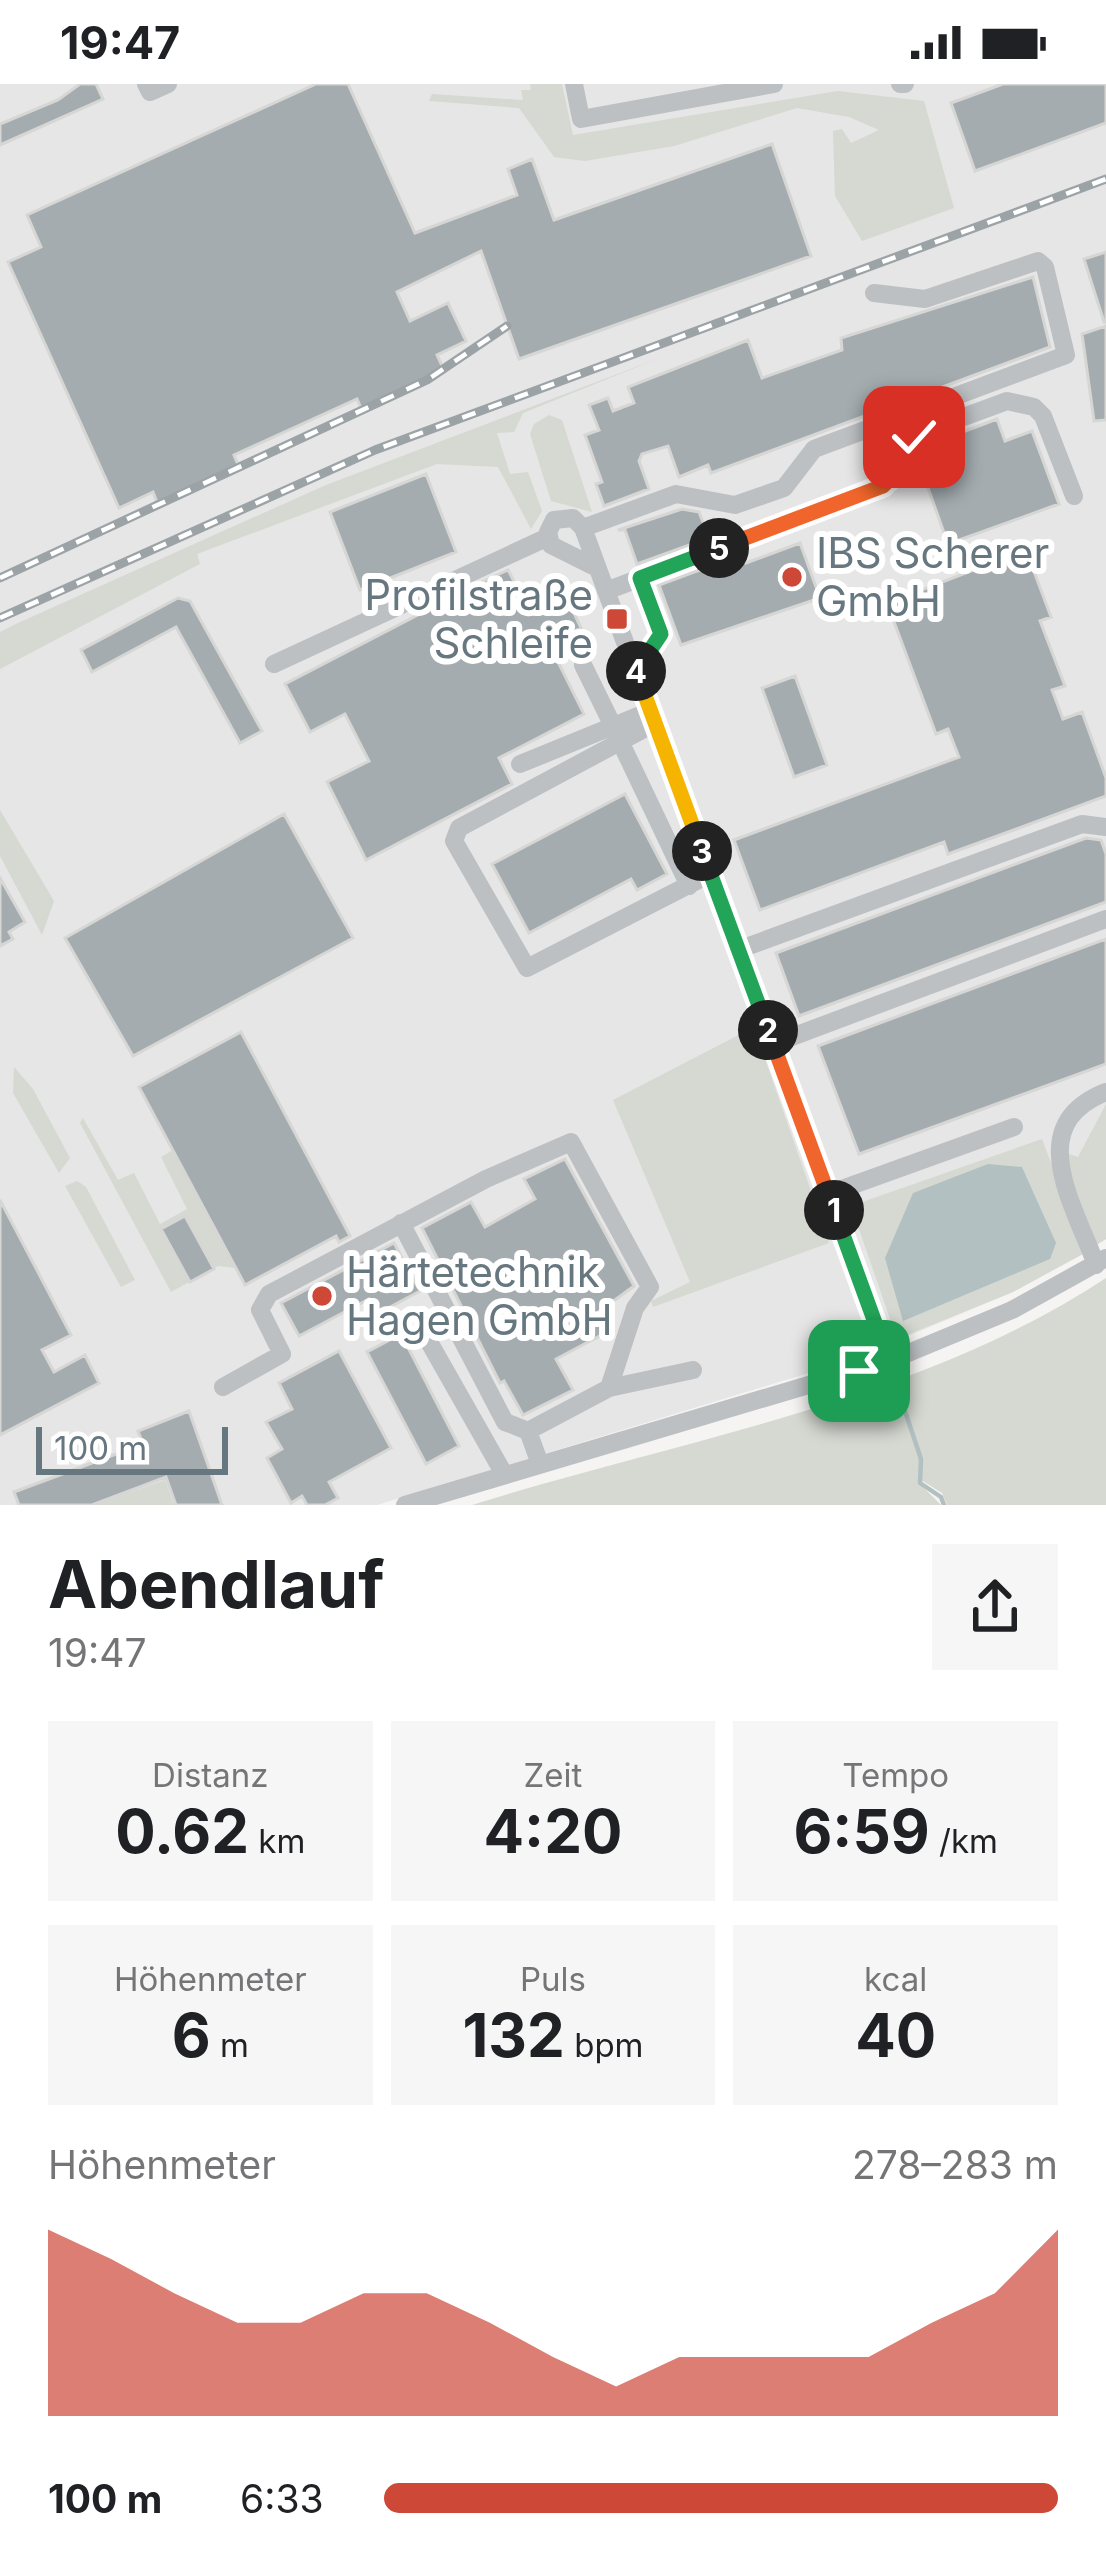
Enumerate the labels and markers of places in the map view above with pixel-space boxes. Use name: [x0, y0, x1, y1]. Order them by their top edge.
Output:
pin: [863, 386, 965, 488]
pin: 5: [689, 518, 749, 578]
place label: IBS Scherer GmbH: [816, 527, 1049, 626]
marker: IBS Scherer GmbH: [779, 564, 805, 590]
place label: Profilstraße Schleife: [364, 569, 593, 668]
marker: Profilstraße Schleife: [604, 606, 630, 632]
pin: 4: [606, 641, 666, 701]
pin: 3: [672, 821, 732, 881]
pin: 2: [738, 1000, 798, 1060]
pin: 1: [804, 1180, 864, 1240]
place label: Härtetechnik Hagen GmbH: [346, 1246, 613, 1345]
marker: Härtetechnik Hagen GmbH: [309, 1283, 335, 1309]
pin: [808, 1320, 910, 1422]

